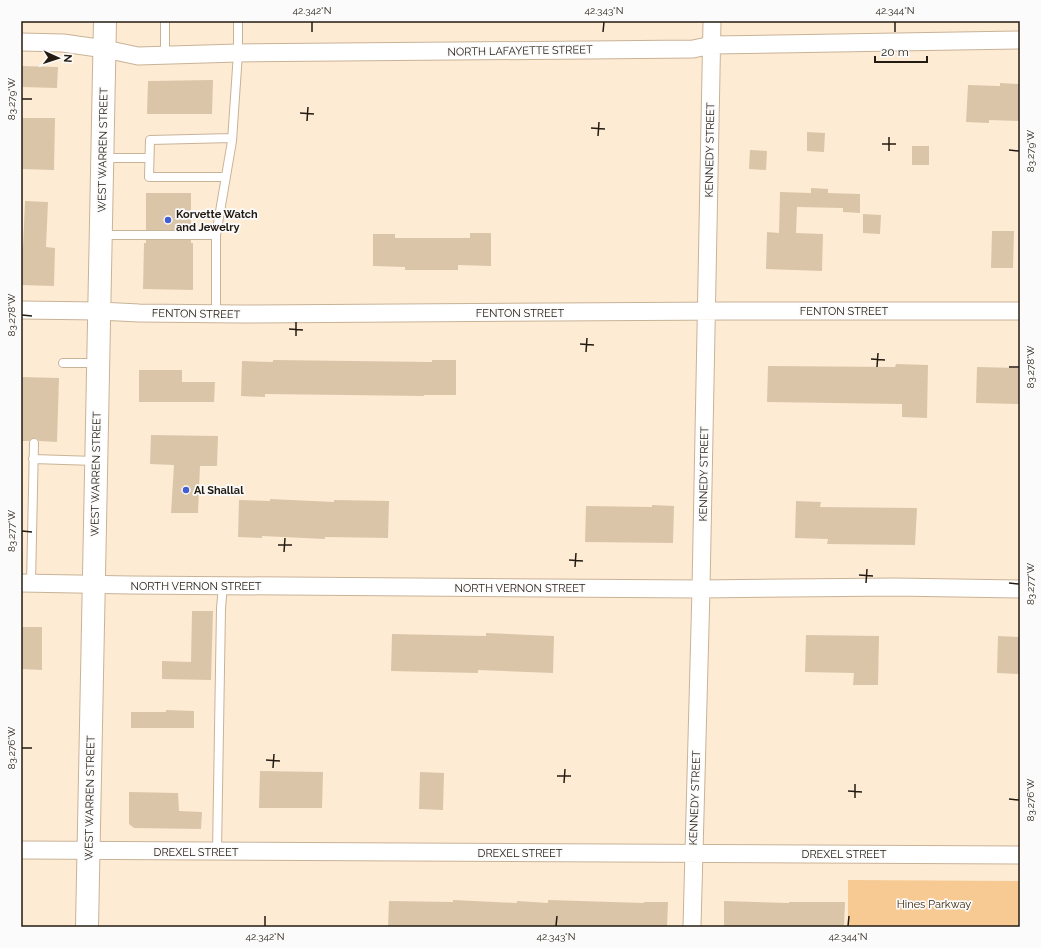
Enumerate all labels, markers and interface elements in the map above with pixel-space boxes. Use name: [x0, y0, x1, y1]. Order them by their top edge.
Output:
text: 42.342°N: [293, 5, 331, 16]
text: 42.343°N: [585, 5, 623, 16]
text: 42.344°N: [875, 5, 915, 16]
north arrow: [38, 38, 78, 78]
scale bar: [875, 38, 927, 64]
street label: NORTH LAFAYETTE STREET: [447, 43, 593, 59]
text: 20 m: [881, 45, 909, 59]
text: N: [61, 54, 74, 63]
text: 83.279°W: [6, 77, 17, 120]
street label: WEST WARREN STREET: [95, 87, 111, 213]
street label: KENNEDY STREET: [703, 102, 717, 198]
text: 83.279°W: [1025, 129, 1036, 172]
place label: Korvette Watch and Jewelry: [176, 208, 258, 234]
marker: Korvette Watch and Jewelry: [163, 215, 173, 225]
text: 83.278°W: [6, 293, 17, 336]
street label: FENTON STREET: [800, 305, 888, 318]
street label: FENTON STREET: [152, 307, 241, 321]
street label: FENTON STREET: [476, 307, 564, 320]
text: 83.278°W: [1025, 345, 1036, 388]
street label: WEST WARREN STREET: [88, 411, 104, 537]
street label: KENNEDY STREET: [697, 426, 711, 522]
place label: Al Shallal: [194, 484, 244, 497]
marker: Al Shallal: [181, 485, 191, 495]
text: 83.277°W: [6, 509, 17, 552]
text: 83.277°W: [1025, 562, 1036, 605]
street label: NORTH VERNON STREET: [130, 580, 262, 593]
street label: NORTH VERNON STREET: [454, 582, 586, 595]
text: 83.276°W: [6, 726, 17, 769]
street label: WEST WARREN STREET: [82, 735, 98, 861]
street label: KENNEDY STREET: [687, 750, 703, 846]
text: 83.276°W: [1025, 778, 1036, 821]
street label: DREXEL STREET: [154, 846, 239, 859]
street label: DREXEL STREET: [478, 847, 563, 860]
street label: DREXEL STREET: [802, 848, 887, 861]
park label: Hines Parkway: [897, 898, 971, 911]
text: 42.342°N: [246, 931, 284, 942]
text: 42.343°N: [537, 931, 575, 942]
text: 42.344°N: [828, 931, 868, 942]

